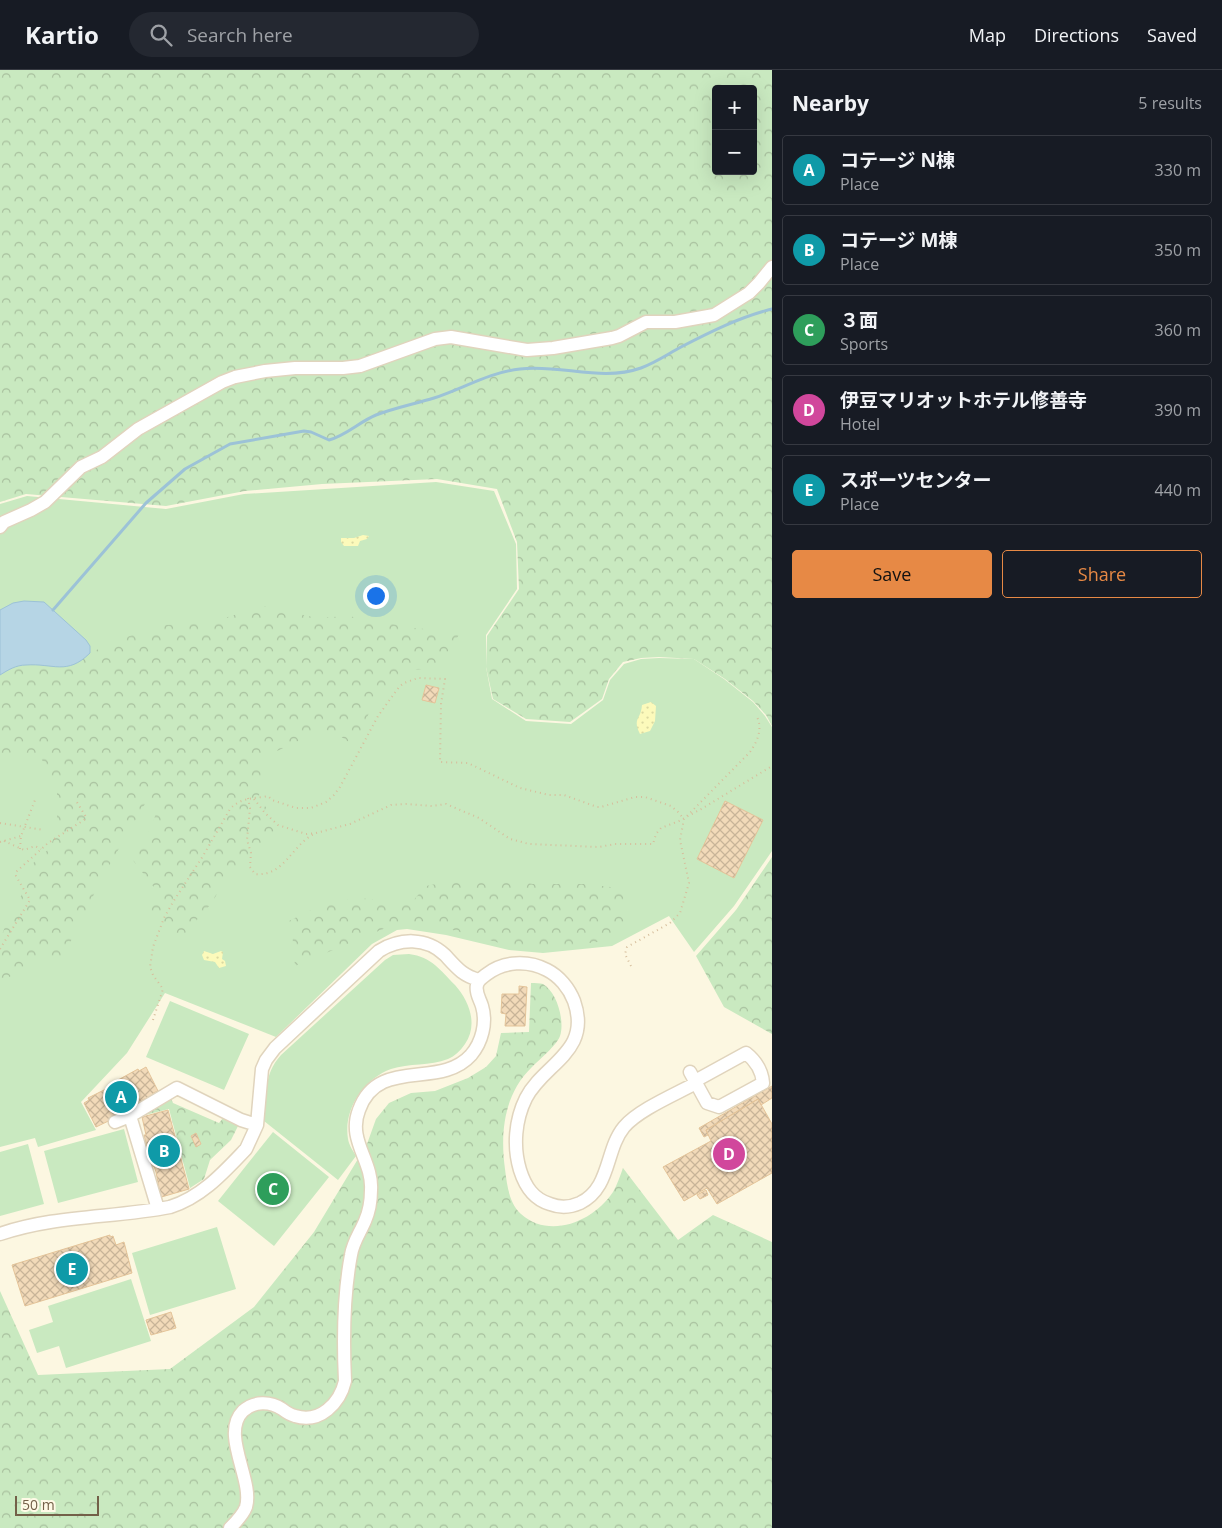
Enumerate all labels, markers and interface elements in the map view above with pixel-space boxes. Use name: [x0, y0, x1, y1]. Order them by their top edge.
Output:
search box: [129, 12, 479, 57]
text: Kartio: [25, 18, 99, 51]
icon: search: [147, 21, 175, 49]
text: Search here: [187, 22, 293, 48]
text: Map: [969, 23, 1006, 47]
text: Directions: [1034, 23, 1119, 47]
text: Saved: [1147, 23, 1197, 47]
map controls: [712, 85, 757, 175]
button: +: [712, 85, 757, 130]
text: Nearby: [792, 89, 869, 117]
text: 5 results: [1138, 92, 1202, 114]
button: −: [712, 130, 757, 175]
text: コテージ N棟: [840, 147, 955, 173]
text: A: [803, 159, 815, 181]
text: 330 m: [1155, 159, 1201, 181]
text: Place: [840, 173, 879, 195]
text: コテージ M棟: [840, 227, 957, 253]
text: B: [804, 239, 814, 261]
text: 350 m: [1155, 239, 1201, 261]
text: Place: [840, 253, 879, 275]
text: ３面: [840, 307, 878, 333]
text: C: [804, 319, 814, 341]
text: 360 m: [1155, 319, 1201, 341]
text: Sports: [840, 333, 888, 355]
text: 伊豆マリオットホテル修善寺: [840, 387, 1087, 413]
text: D: [803, 399, 815, 421]
text: 390 m: [1155, 399, 1201, 421]
text: Hotel: [840, 413, 880, 435]
text: スポーツセンター: [840, 467, 992, 493]
text: E: [805, 479, 813, 501]
text: 440 m: [1155, 479, 1201, 501]
text: Place: [840, 493, 879, 515]
button: Save: [792, 550, 992, 598]
button: Share: [1002, 550, 1202, 598]
your location: [363, 583, 389, 609]
pin: A: [105, 1078, 137, 1116]
pin: B: [148, 1132, 180, 1170]
pin: D: [713, 1135, 745, 1173]
pin: C: [257, 1170, 289, 1208]
pin: E: [56, 1250, 88, 1288]
scale bar: [15, 1493, 99, 1516]
text: 50 m: [22, 1495, 55, 1514]

